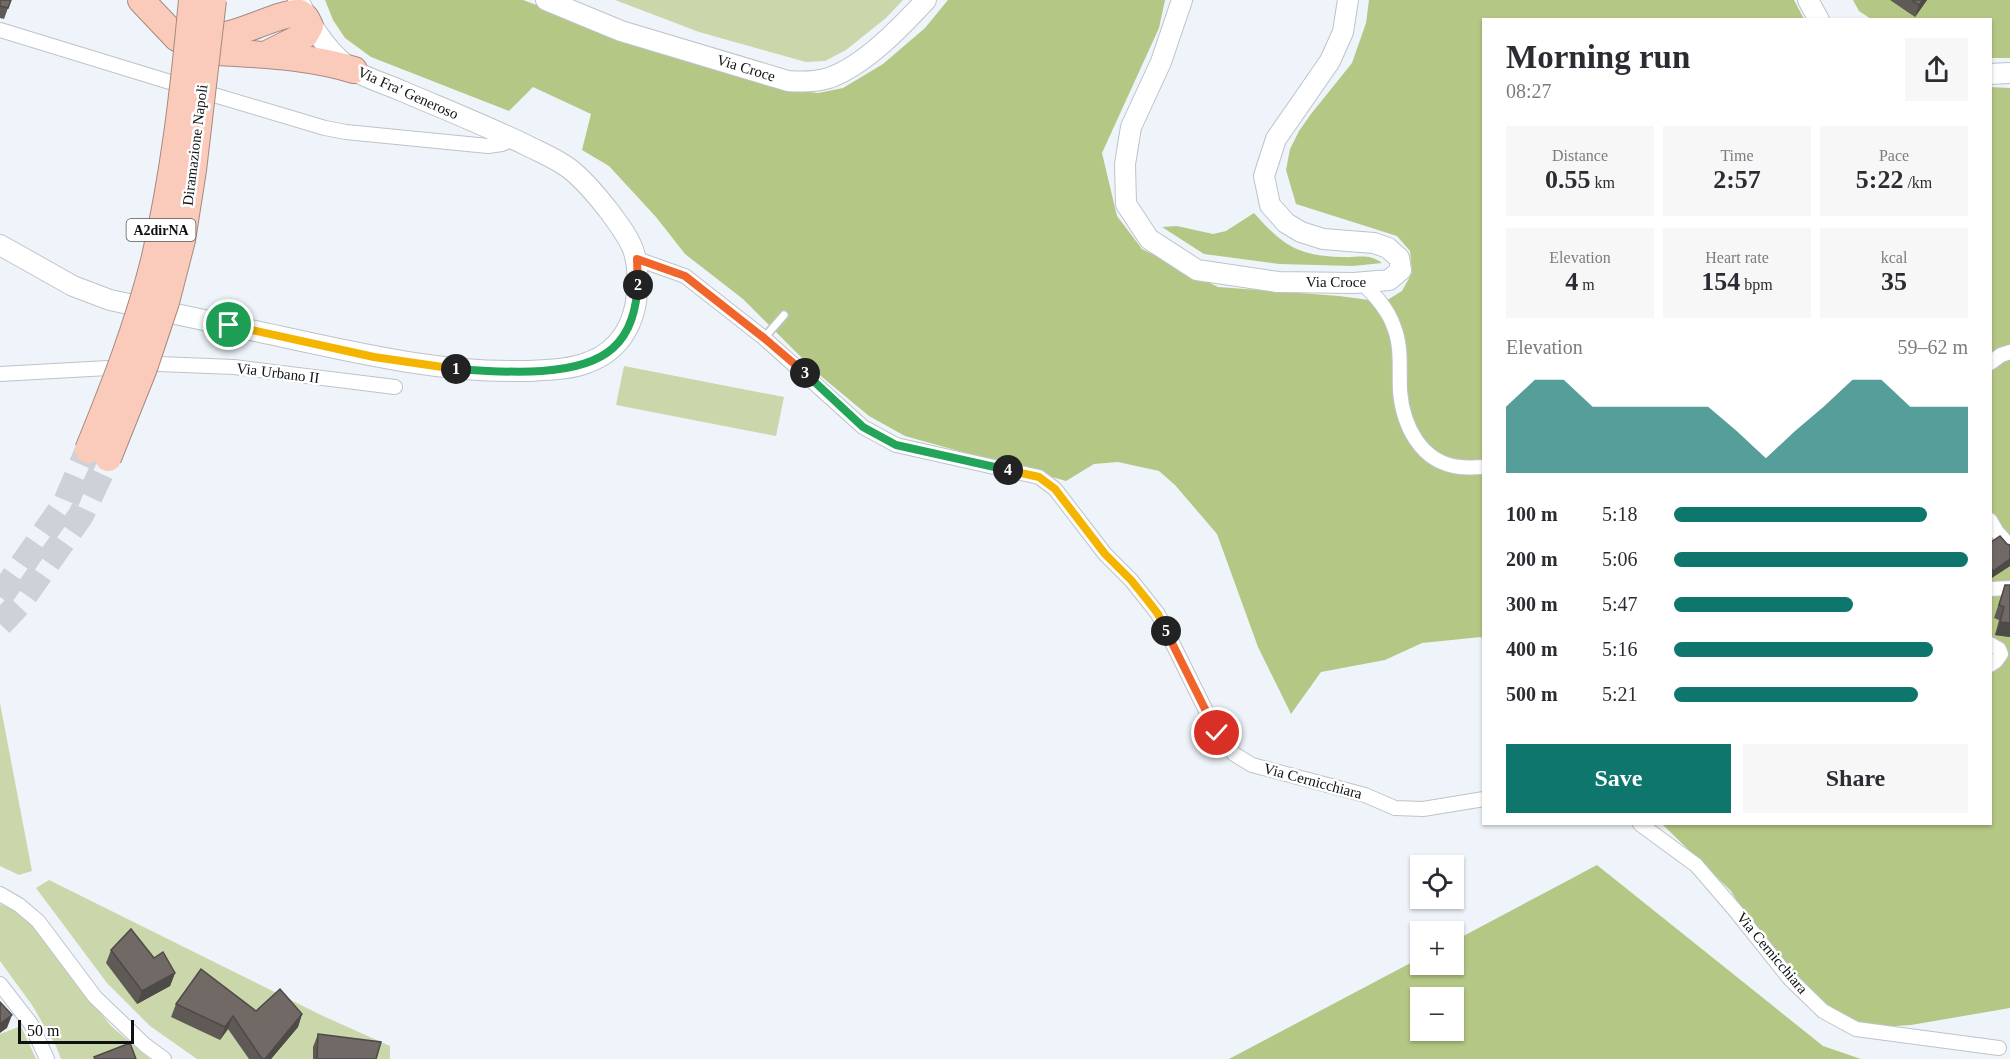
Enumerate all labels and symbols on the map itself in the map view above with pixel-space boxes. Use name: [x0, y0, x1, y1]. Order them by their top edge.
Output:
street label: Via Croce: [715, 52, 778, 85]
street label: Via Fra' Generoso: [355, 64, 461, 122]
street label: Diramazione Napoli: [180, 83, 210, 207]
road number: A2dirNA: [126, 219, 195, 241]
pin: 2: [623, 270, 653, 300]
street label: Via Croce: [1306, 274, 1367, 290]
pin: [203, 299, 254, 350]
pin: 1: [441, 354, 471, 384]
pin: 3: [790, 358, 820, 388]
street label: Via Urbano II: [236, 360, 320, 386]
pin: 4: [993, 455, 1023, 485]
pin: 5: [1151, 616, 1181, 646]
pin: [1191, 707, 1242, 758]
street label: Via Cernicchiara: [1262, 760, 1364, 802]
street label: Via Cernicchiara: [1733, 909, 1811, 997]
scale bar: [18, 1017, 134, 1044]

